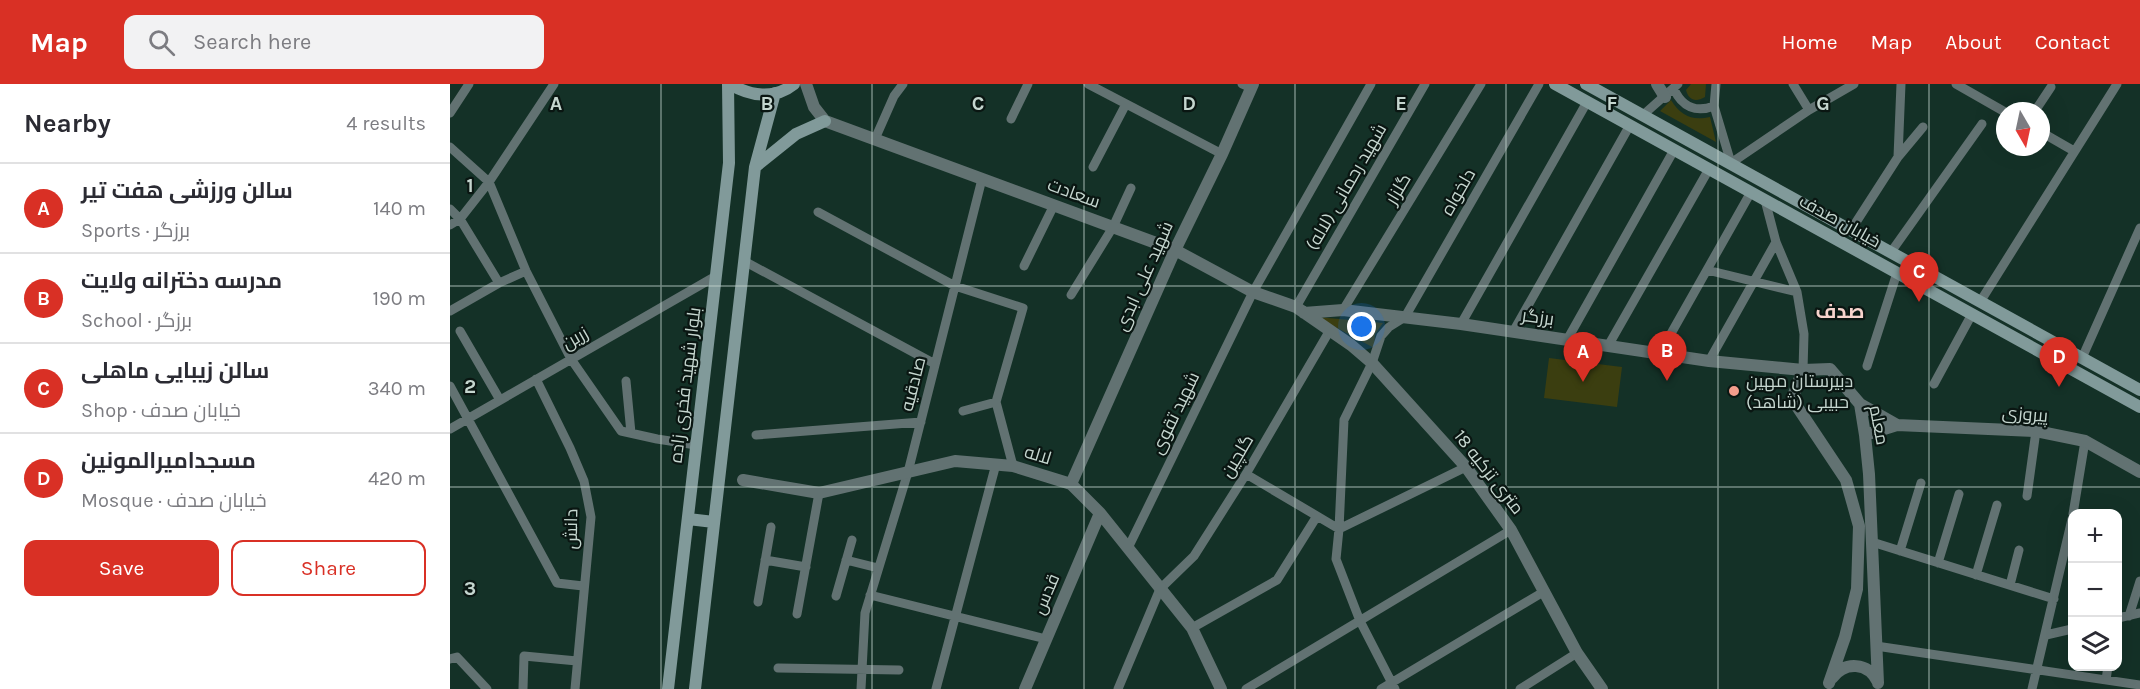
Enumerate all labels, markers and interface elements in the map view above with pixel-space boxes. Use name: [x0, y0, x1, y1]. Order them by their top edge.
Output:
search box: [124, 15, 544, 69]
text: Map: [30, 26, 88, 59]
icon: search: [145, 26, 178, 59]
text: Search here: [193, 29, 311, 55]
text: Home: [1782, 30, 1838, 54]
text: Map: [1871, 30, 1912, 54]
text: About: [1945, 30, 2002, 54]
text: Contact: [2035, 30, 2110, 54]
text: A: [550, 92, 563, 115]
text: B: [761, 92, 773, 115]
text: C: [972, 92, 984, 115]
text: D: [1182, 92, 1196, 115]
text: E: [1395, 92, 1407, 115]
text: F: [1607, 92, 1618, 115]
text: G: [1816, 92, 1830, 115]
north arrow: [1996, 102, 2050, 156]
text: Nearby: [24, 108, 111, 139]
text: 4 results: [346, 112, 426, 135]
street label: شهید رحمانی (لاله): [1301, 120, 1391, 254]
street label: دلخواه: [1436, 165, 1480, 219]
street label: گلزار: [1380, 169, 1416, 210]
street label: سعادت: [1045, 173, 1103, 213]
text: 1: [466, 174, 474, 197]
text: سالن ورزشی هفت تیر: [81, 178, 293, 204]
street label: خیابان صدف: [1795, 190, 1885, 252]
text: A: [37, 197, 50, 220]
text: 140 m: [373, 197, 426, 220]
street label: شهید علی ابدی: [1110, 218, 1178, 334]
text: Sports · برزگر: [81, 219, 190, 242]
pin: C: [1900, 252, 1938, 302]
text: مدرسه دخترانه ولایت: [81, 268, 282, 294]
text: B: [37, 287, 50, 310]
text: 190 m: [372, 287, 426, 310]
district label: صدف: [1816, 300, 1864, 323]
street label: برزگر: [1519, 304, 1556, 330]
street label: بلوار شهید فخری زاده: [665, 306, 705, 464]
text: School · برزگر: [81, 309, 192, 332]
your location: [1347, 312, 1376, 341]
street label: زرین: [558, 322, 592, 354]
pin: A: [1564, 332, 1602, 382]
pin: B: [1648, 332, 1686, 381]
pin: D: [2040, 338, 2078, 387]
street label: صادقیه: [896, 354, 930, 414]
text: سالن زیبایی ماهلی: [81, 358, 269, 384]
street label: شهید تقوی: [1146, 368, 1204, 458]
place label: دبیرستان مهین حبیبی (شاهد): [1746, 370, 1853, 413]
text: 2: [464, 375, 476, 398]
text: C: [37, 377, 50, 400]
text: 340 m: [368, 377, 426, 400]
marker: دبیرستان مهین حبیبی (شاهد): [1727, 384, 1741, 398]
text: Shop · خیابان صدف: [81, 399, 241, 422]
street label: پیروزی: [2001, 401, 2049, 428]
street label: معلم: [1863, 403, 1894, 447]
street label: 18 متری تزکیه: [1449, 425, 1529, 519]
street label: گلچین: [1216, 430, 1259, 482]
street label: لاله: [1022, 441, 1054, 469]
text: مسجدامیرالمونین: [81, 448, 256, 474]
text: D: [37, 467, 50, 490]
text: 420 m: [368, 467, 426, 490]
text: Mosque · خیابان صدف: [81, 489, 266, 512]
street label: دانش: [560, 508, 582, 550]
map controls: [2068, 509, 2122, 671]
button: +: [2068, 509, 2122, 563]
button: Save: [24, 540, 219, 596]
button: Share: [231, 540, 426, 596]
button: −: [2068, 563, 2122, 617]
street label: قدس: [1028, 570, 1064, 618]
text: 3: [464, 577, 476, 600]
button: layers: [2068, 617, 2122, 671]

